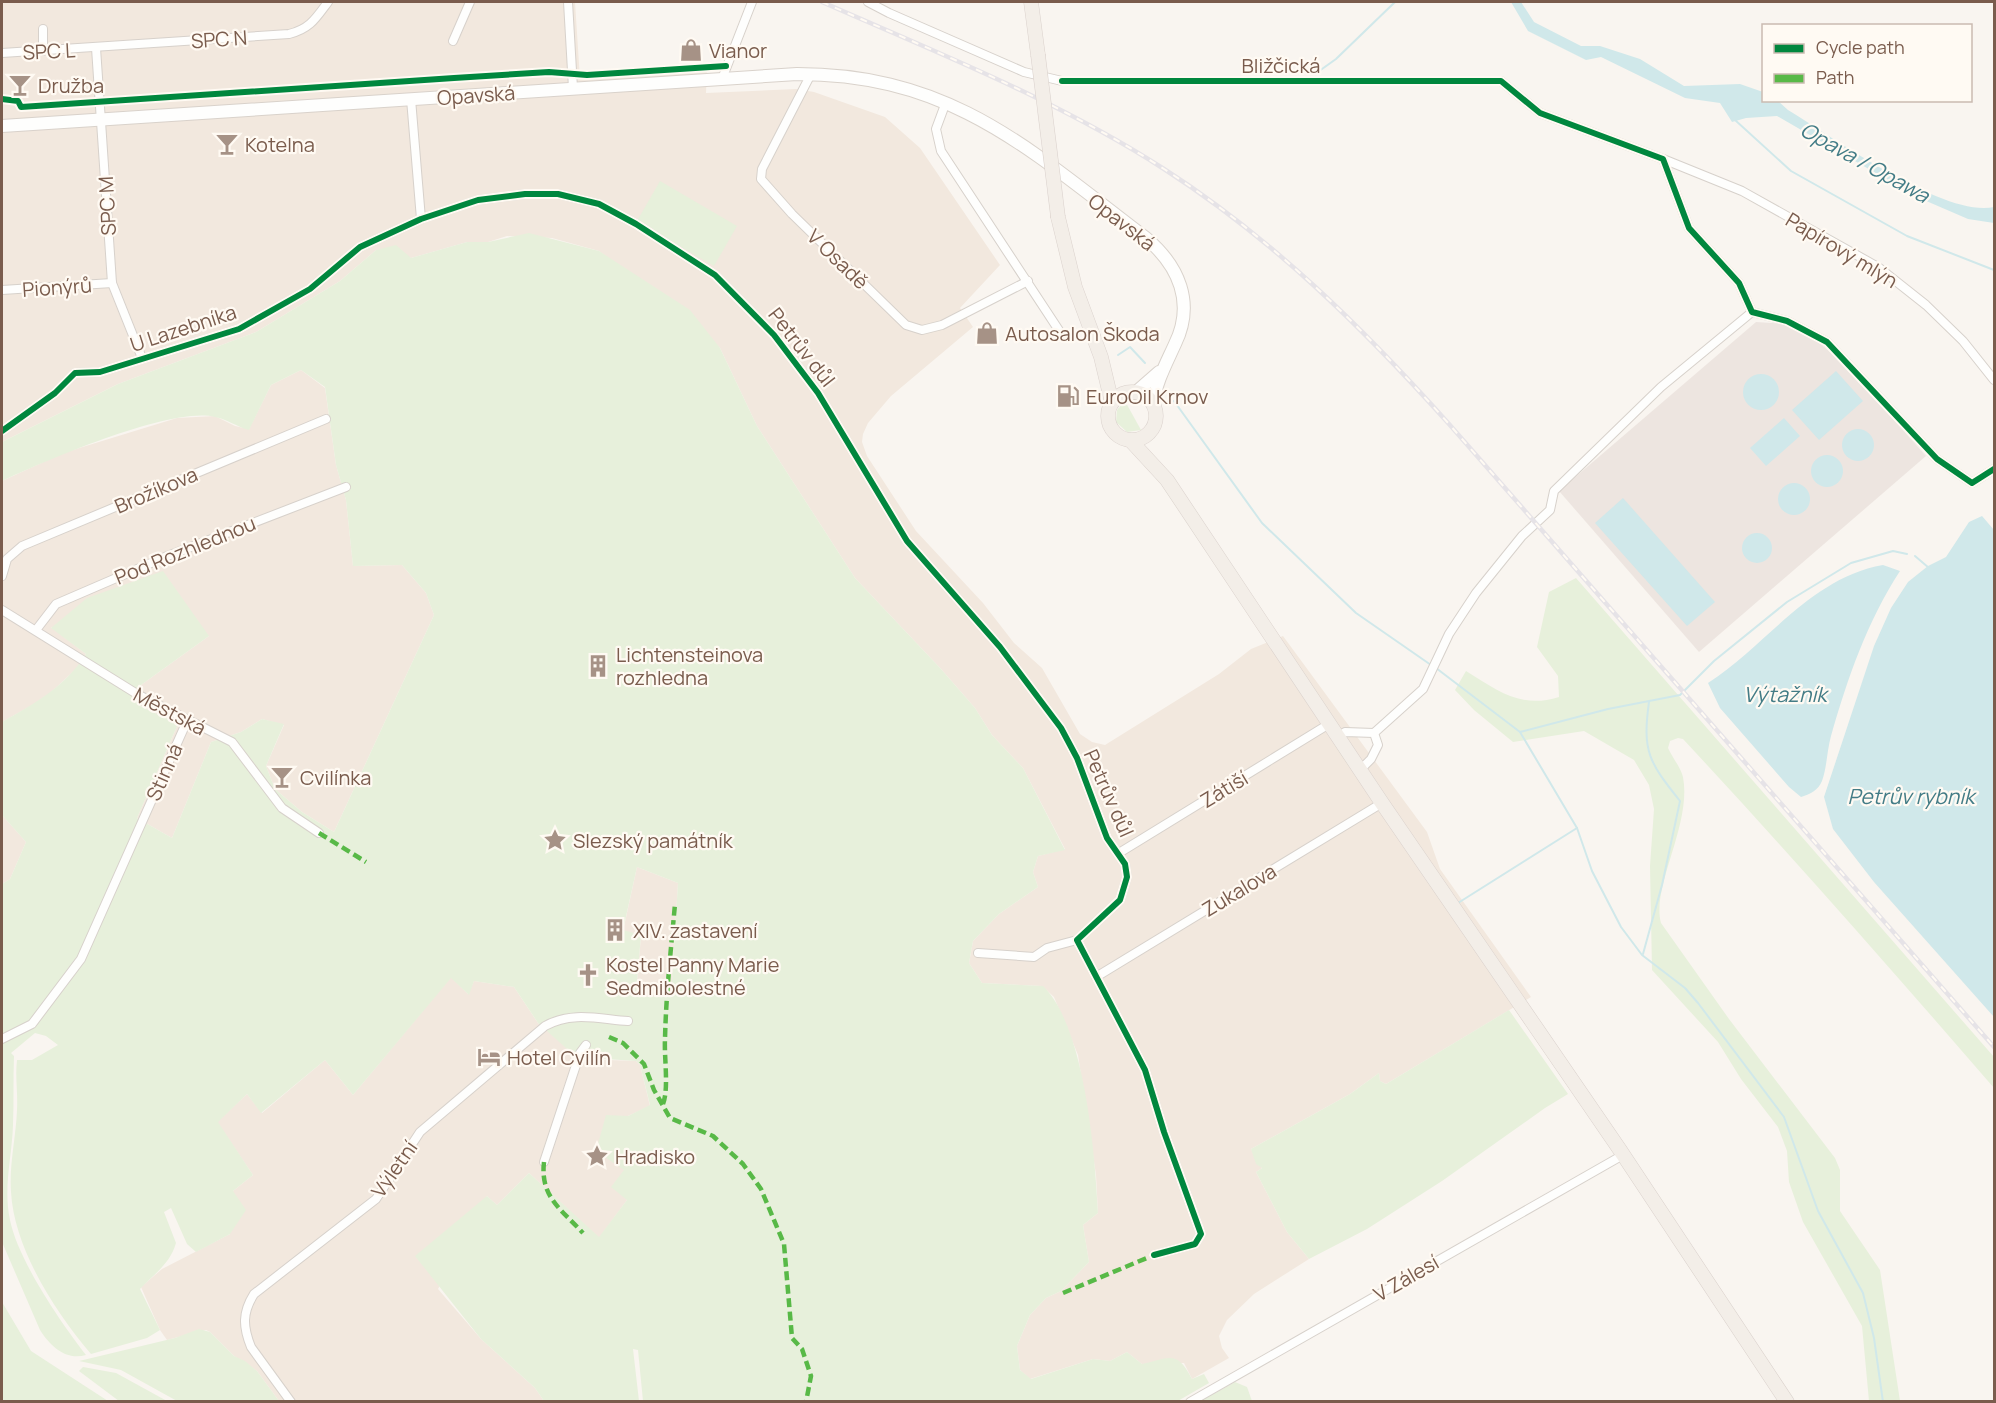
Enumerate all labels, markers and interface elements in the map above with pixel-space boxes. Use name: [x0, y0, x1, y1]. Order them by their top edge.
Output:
street label: SPC N: [190, 24, 248, 54]
legend: [1762, 24, 1972, 102]
text: Cycle path: [1816, 35, 1905, 59]
street label: SPC L: [22, 36, 76, 66]
shop icon: Vianor: [678, 37, 704, 63]
place label: Vianor: [709, 37, 767, 64]
street label: Bližčická: [1242, 52, 1320, 79]
text: Path: [1816, 65, 1854, 89]
bar icon: Družba: [7, 72, 33, 98]
place label: Družba: [38, 72, 104, 99]
street label: Opavská: [436, 79, 516, 111]
water label: Opava / Opawa: [1796, 115, 1936, 210]
bar icon: Kotelna: [214, 131, 240, 157]
place label: Kotelna: [245, 131, 315, 158]
street label: SPC M: [92, 176, 122, 236]
street label: Opavská: [1083, 187, 1161, 257]
street label: Papírový mlýn: [1781, 206, 1903, 294]
street label: V Osadě: [801, 223, 875, 295]
street label: Pionýrů: [21, 271, 93, 303]
street label: U Lazebníka: [126, 298, 240, 358]
street label: Petrův důl: [763, 302, 841, 392]
shop icon: Autosalon Škoda: [974, 320, 1000, 346]
place label: Autosalon Škoda: [1005, 320, 1160, 347]
fuel station icon: EuroOil Krnov: [1055, 383, 1081, 409]
place label: EuroOil Krnov: [1086, 383, 1208, 410]
street label: Brožíkova: [110, 460, 202, 520]
street label: Pod Rozhlednou: [110, 509, 260, 591]
place label: Lichtensteinova rozhledna: [616, 641, 763, 691]
building icon: Lichtensteinova rozhledna: [585, 653, 611, 679]
water label: Výtažník: [1743, 680, 1829, 708]
street label: Městská: [129, 681, 211, 741]
street label: Stinná: [139, 739, 189, 805]
street label: Petrův důl: [1078, 745, 1140, 841]
bar icon: Cvilínka: [269, 764, 295, 790]
place label: Cvilínka: [300, 764, 371, 791]
street label: Zátiší: [1195, 764, 1253, 814]
water label: Petrův rybník: [1848, 782, 1977, 810]
place icon: Slezský památník: [542, 827, 568, 853]
place label: Slezský památník: [573, 827, 734, 854]
street label: Zukalova: [1197, 857, 1281, 923]
building icon: XIV. zastavení: [602, 917, 628, 943]
place label: XIV. zastavení: [633, 917, 758, 944]
place label: Kostel Panny Marie Sedmibolestné: [606, 951, 779, 1001]
church icon: Kostel Panny Marie Sedmibolestné: [575, 962, 601, 988]
hotel icon: Hotel Cvilín: [476, 1044, 502, 1070]
place label: Hotel Cvilín: [507, 1044, 611, 1071]
street label: Výletní: [365, 1135, 423, 1203]
place icon: Hradisko: [584, 1143, 610, 1169]
place label: Hradisko: [615, 1143, 695, 1170]
street label: V Zálesí: [1369, 1248, 1444, 1307]

